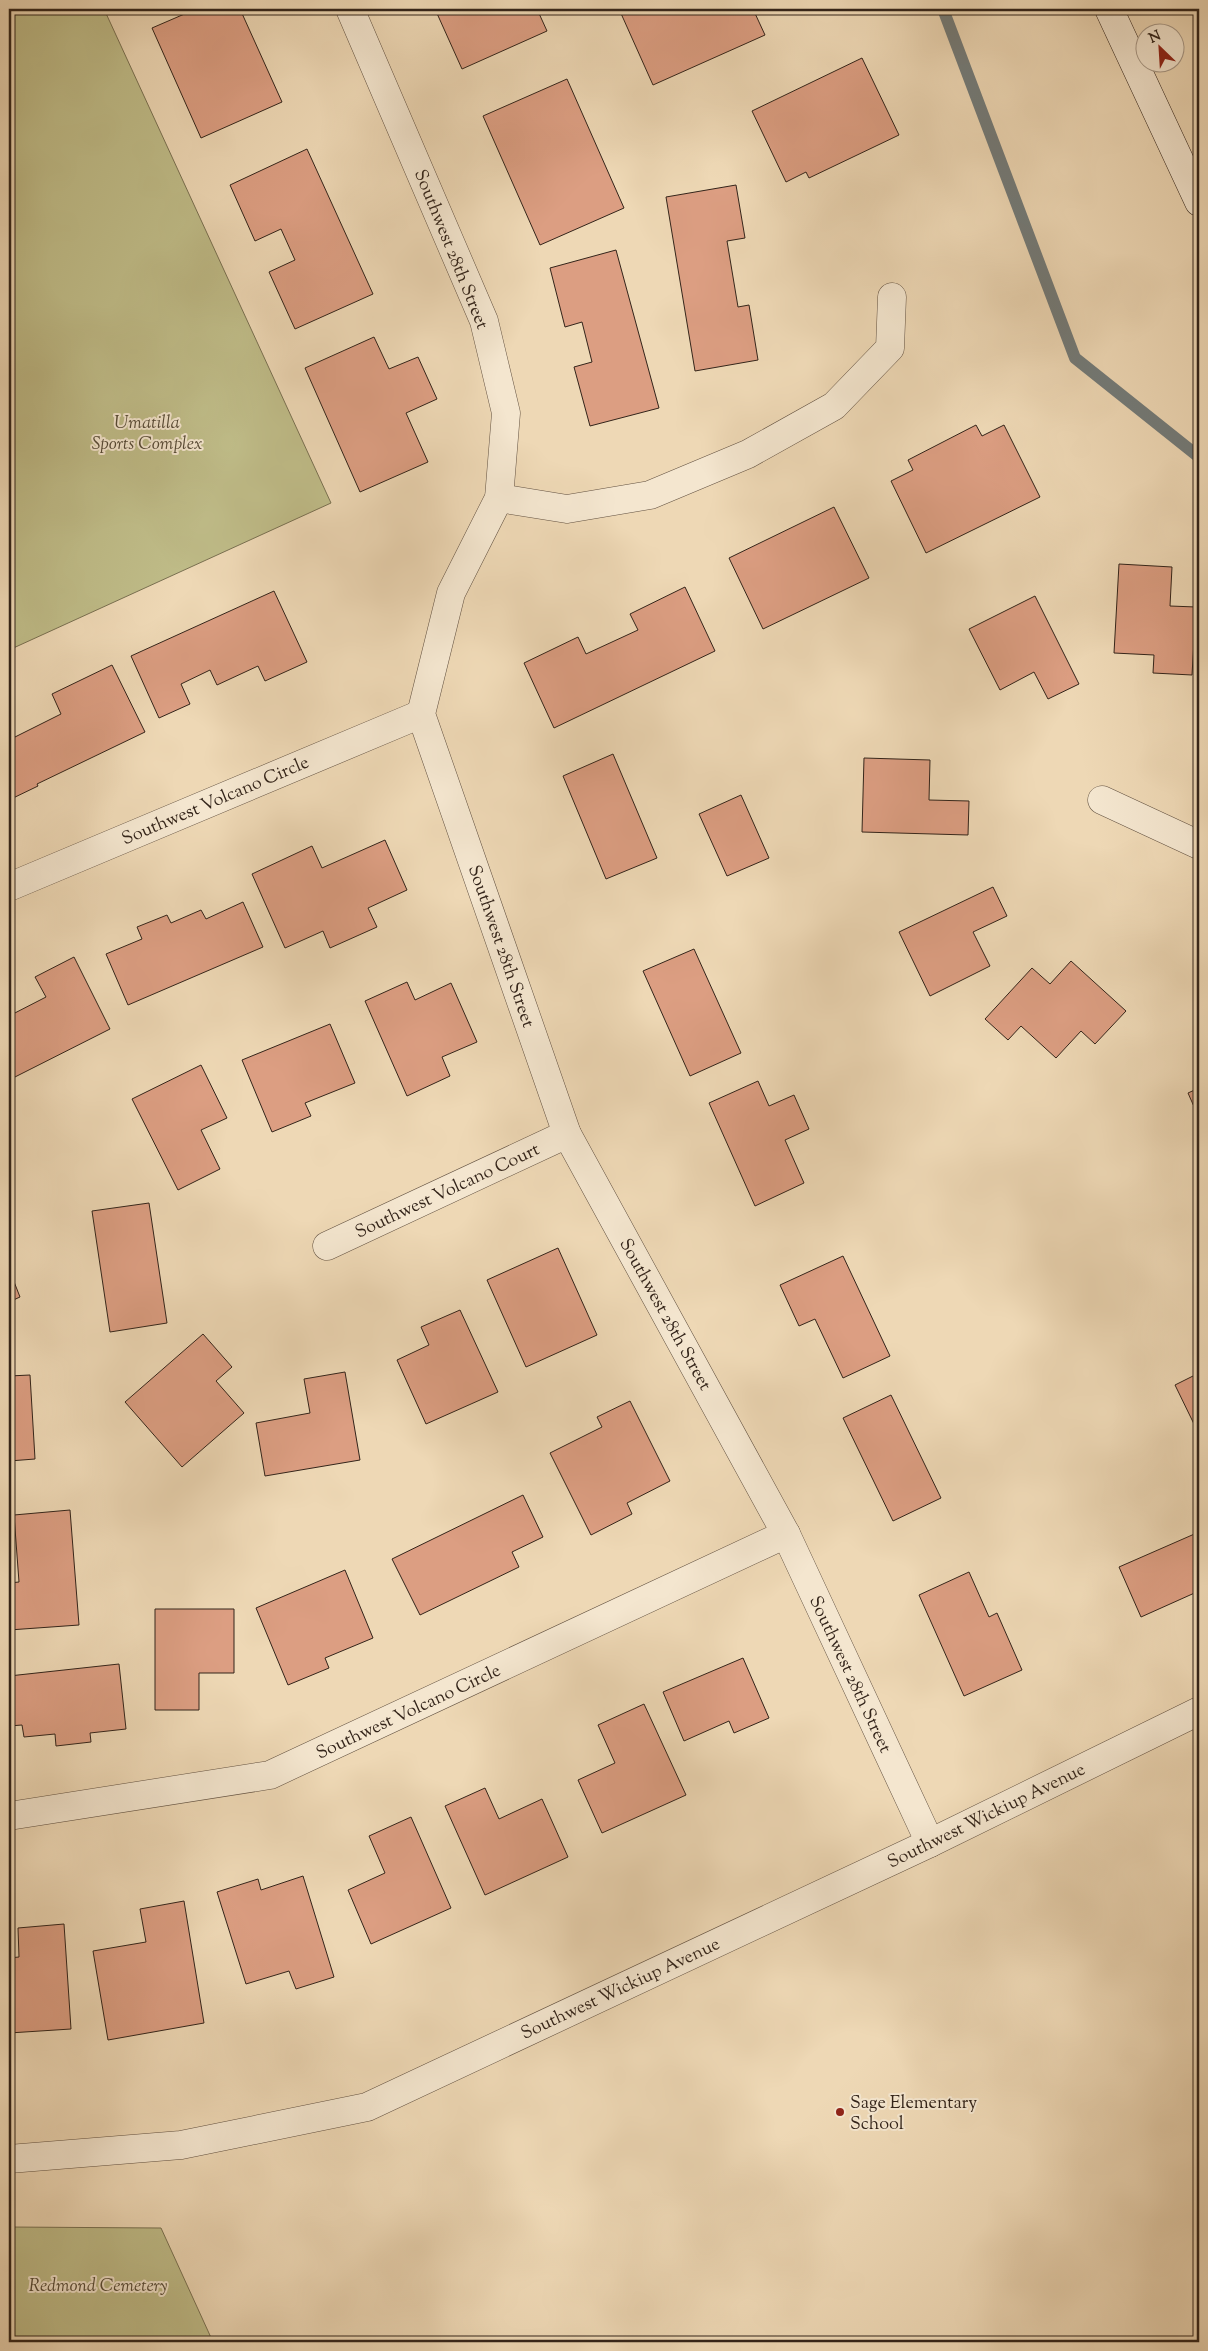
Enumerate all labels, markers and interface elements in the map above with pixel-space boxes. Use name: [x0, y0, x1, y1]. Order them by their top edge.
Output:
north arrow: [1136, 22, 1186, 72]
text: N: [1146, 27, 1165, 49]
street label: Southwest 28th Street: [406, 166, 494, 334]
park label: Umatilla Sports Complex: [92, 411, 203, 458]
street label: Southwest Volcano Circle: [118, 751, 313, 853]
street label: Southwest 28th Street: [460, 862, 540, 1031]
street label: Southwest Volcano Court: [351, 1138, 544, 1246]
street label: Southwest 28th Street: [612, 1234, 717, 1396]
street label: Southwest 28th Street: [801, 1592, 897, 1758]
street label: Southwest Volcano Circle: [312, 1659, 505, 1767]
street label: Southwest Wickiup Avenue: [884, 1758, 1090, 1876]
street label: Southwest Wickiup Avenue: [517, 1932, 725, 2047]
place label: Sage Elementary School: [850, 2091, 977, 2138]
marker: Sage Elementary School: [834, 2106, 846, 2118]
park label: Redmond Cemetery: [29, 2274, 167, 2300]

